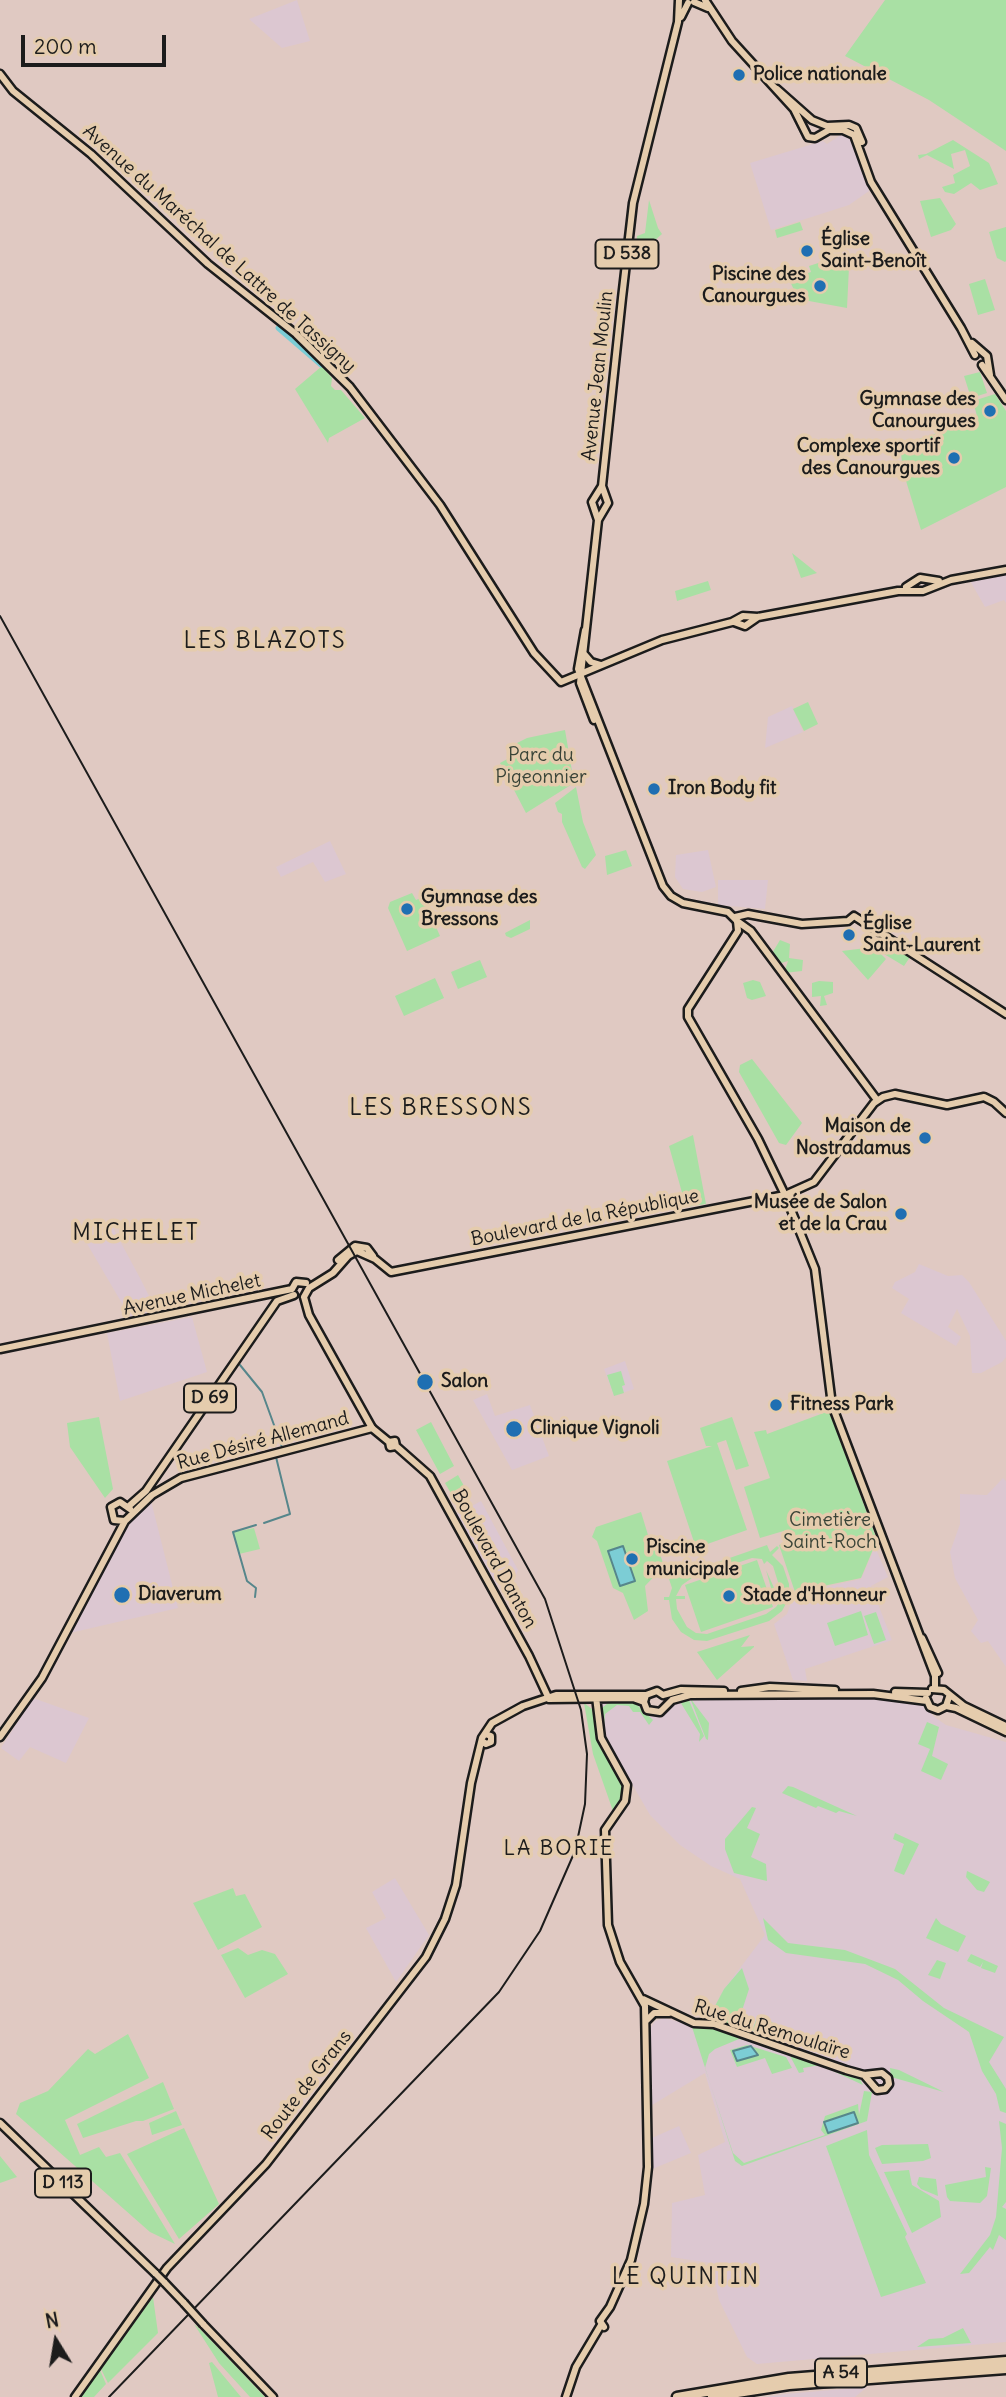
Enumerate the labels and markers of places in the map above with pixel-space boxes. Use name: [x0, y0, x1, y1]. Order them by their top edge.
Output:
place label: Police nationale: [753, 64, 887, 86]
marker: Police nationale: [731, 67, 747, 83]
place label: Église Saint-Benoît: [821, 229, 927, 273]
marker: Église Saint-Benoît: [799, 243, 815, 259]
place label: Piscine des Canourgues: [702, 264, 806, 308]
marker: Piscine des Canourgues: [812, 278, 828, 294]
place label: Gymnase des Canourgues: [860, 389, 976, 433]
marker: Gymnase des Canourgues: [982, 403, 998, 419]
place label: Complexe sportif des Canourgues: [797, 436, 940, 480]
marker: Complexe sportif des Canourgues: [946, 450, 962, 466]
place label: Iron Body fit: [668, 778, 776, 800]
marker: Iron Body fit: [646, 781, 662, 797]
place label: Gymnase des Bressons: [421, 887, 537, 931]
marker: Gymnase des Bressons: [399, 901, 415, 917]
place label: Église Saint-Laurent: [863, 913, 980, 957]
marker: Église Saint-Laurent: [841, 927, 857, 943]
place label: Maison de Nostradamus: [796, 1116, 911, 1160]
marker: Maison de Nostradamus: [917, 1130, 933, 1146]
place label: Musée de Salon et de la Crau: [754, 1192, 887, 1236]
marker: Musée de Salon et de la Crau: [893, 1206, 909, 1222]
place label: Salon: [441, 1371, 488, 1393]
marker: Salon: [415, 1372, 435, 1392]
place label: Fitness Park: [790, 1394, 894, 1416]
marker: Fitness Park: [768, 1397, 784, 1413]
place label: Clinique Vignoli: [530, 1418, 659, 1440]
marker: Clinique Vignoli: [504, 1419, 524, 1439]
place label: Piscine municipale: [646, 1537, 739, 1581]
marker: Piscine municipale: [624, 1551, 640, 1567]
place label: Diaverum: [138, 1584, 222, 1606]
marker: Diaverum: [112, 1585, 132, 1605]
place label: Stade d'Honneur: [743, 1585, 886, 1607]
marker: Stade d'Honneur: [721, 1588, 737, 1604]

